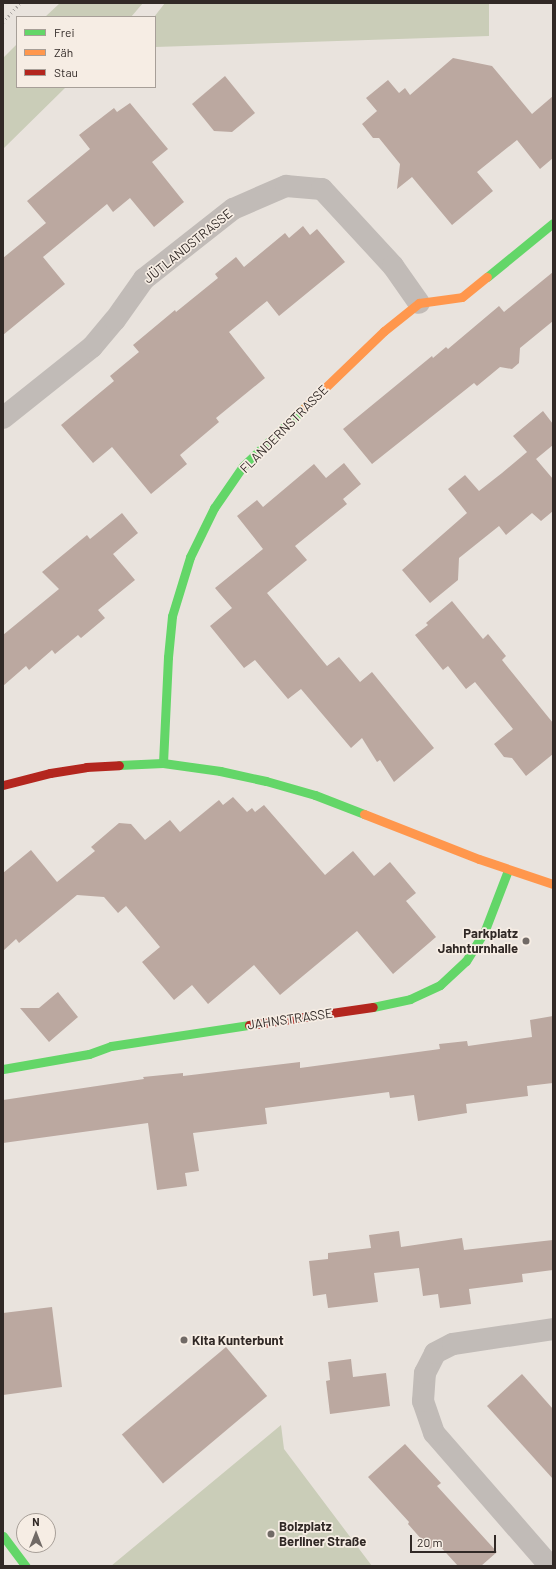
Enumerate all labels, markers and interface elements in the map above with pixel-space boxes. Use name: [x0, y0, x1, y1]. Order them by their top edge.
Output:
legend: [16, 16, 156, 88]
text: Frei: [54, 25, 74, 39]
text: Zäh: [54, 45, 73, 59]
text: Stau: [54, 65, 78, 79]
street label: JÜTLANDSTRASSE: [141, 206, 235, 286]
street label: FLANDERNSTRASSE: [237, 382, 331, 476]
place label: Parkplatz Jahnturnhalle: [438, 926, 518, 957]
marker: Parkplatz Jahnturnhalle: [521, 936, 531, 946]
street label: JAHNSTRASSE: [246, 1005, 334, 1033]
place label: Kita Kunterbunt: [192, 1332, 284, 1348]
marker: Kita Kunterbunt: [179, 1335, 189, 1345]
north arrow: [16, 1513, 56, 1553]
text: N: [32, 1515, 40, 1528]
place label: Bolzplatz Berliner Straße: [279, 1519, 366, 1550]
scale bar: [412, 1527, 498, 1553]
marker: Bolzplatz Berliner Straße: [266, 1529, 276, 1539]
text: 20 m: [417, 1535, 443, 1549]

